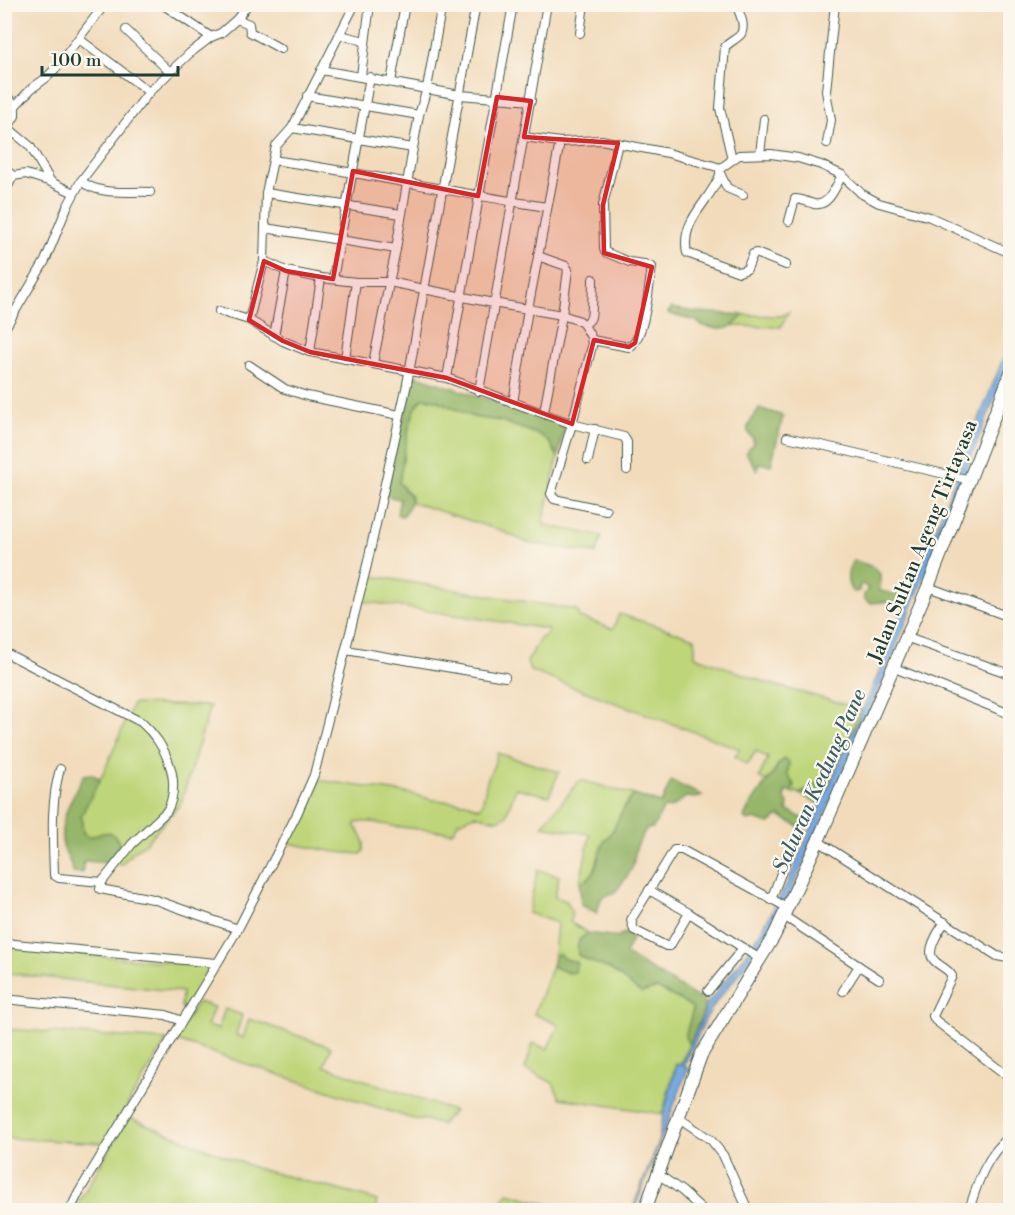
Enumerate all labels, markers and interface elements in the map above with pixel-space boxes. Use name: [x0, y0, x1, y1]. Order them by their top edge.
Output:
scale bar: [42, 39, 178, 77]
text: 100 m: [51, 49, 102, 72]
street label: Jalan Sultan Ageng Tirtayasa: [863, 416, 984, 668]
water label: Saluran Kedung Pane: [767, 685, 872, 878]

